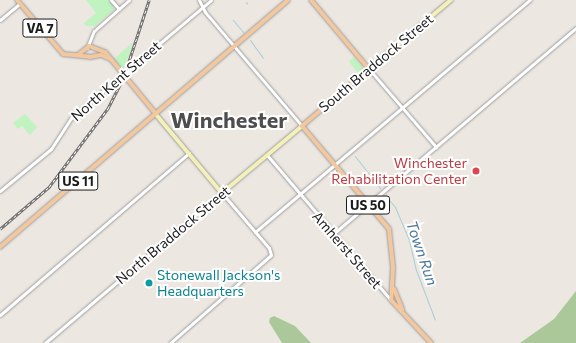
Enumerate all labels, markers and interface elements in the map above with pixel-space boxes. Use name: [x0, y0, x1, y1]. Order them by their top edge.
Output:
street label: South Braddock Street: [315, 10, 437, 116]
road number: VA 7: [22, 17, 58, 39]
street label: North Kent Street: [68, 38, 164, 124]
district label: Winchester: [171, 107, 287, 133]
place label: Winchester Rehabilitation Center: [331, 155, 467, 188]
marker: Winchester Rehabilitation Center: [470, 165, 482, 177]
road number: US 11: [58, 170, 98, 192]
street label: North Braddock Street: [112, 182, 234, 288]
road number: US 50: [346, 194, 390, 216]
street label: Amherst Street: [309, 208, 385, 292]
water label: Town Run: [403, 218, 441, 288]
place label: Stonewall Jackson's Headquarters: [157, 267, 280, 300]
marker: Stonewall Jackson's Headquarters: [144, 278, 154, 288]

